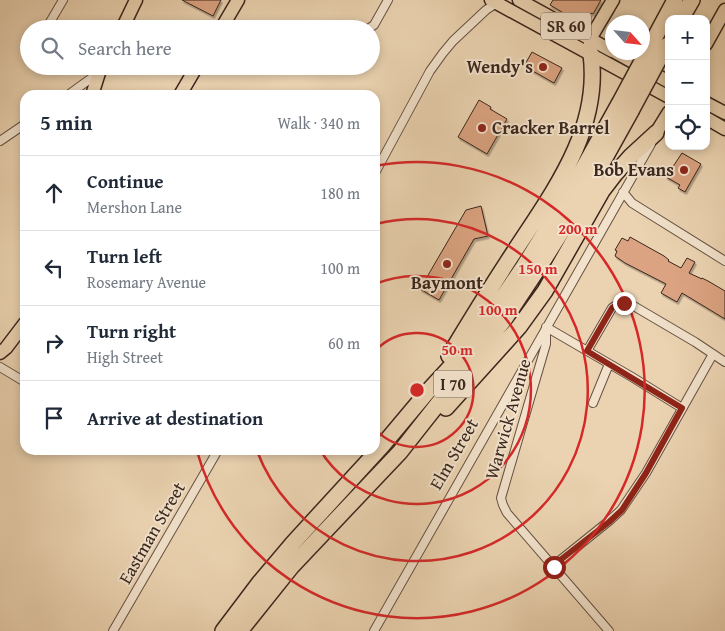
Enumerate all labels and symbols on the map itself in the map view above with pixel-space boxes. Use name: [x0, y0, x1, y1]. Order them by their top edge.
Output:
road number: SR 60: [541, 12, 591, 40]
north arrow: [605, 15, 650, 60]
place label: Wendy's: [467, 53, 533, 80]
marker: Wendy's: [537, 61, 549, 73]
place label: Cracker Barrel: [492, 114, 610, 141]
marker: Cracker Barrel: [476, 122, 488, 134]
place label: Bob Evans: [593, 156, 674, 183]
marker: Bob Evans: [678, 164, 690, 176]
text: 200 m: [558, 218, 598, 239]
marker: Baymont: [441, 258, 453, 270]
text: 150 m: [518, 258, 558, 279]
place label: Baymont: [411, 269, 483, 296]
route end: [613, 292, 636, 315]
text: 100 m: [478, 299, 518, 320]
text: 50 m: [441, 339, 473, 360]
street label: Warwick Avenue: [477, 355, 538, 482]
road number: I 70: [434, 370, 472, 398]
centre of rings: [408, 381, 426, 399]
street label: Elm Street: [422, 413, 485, 494]
street label: Eastman Street: [111, 476, 192, 589]
route start: [543, 556, 566, 579]

